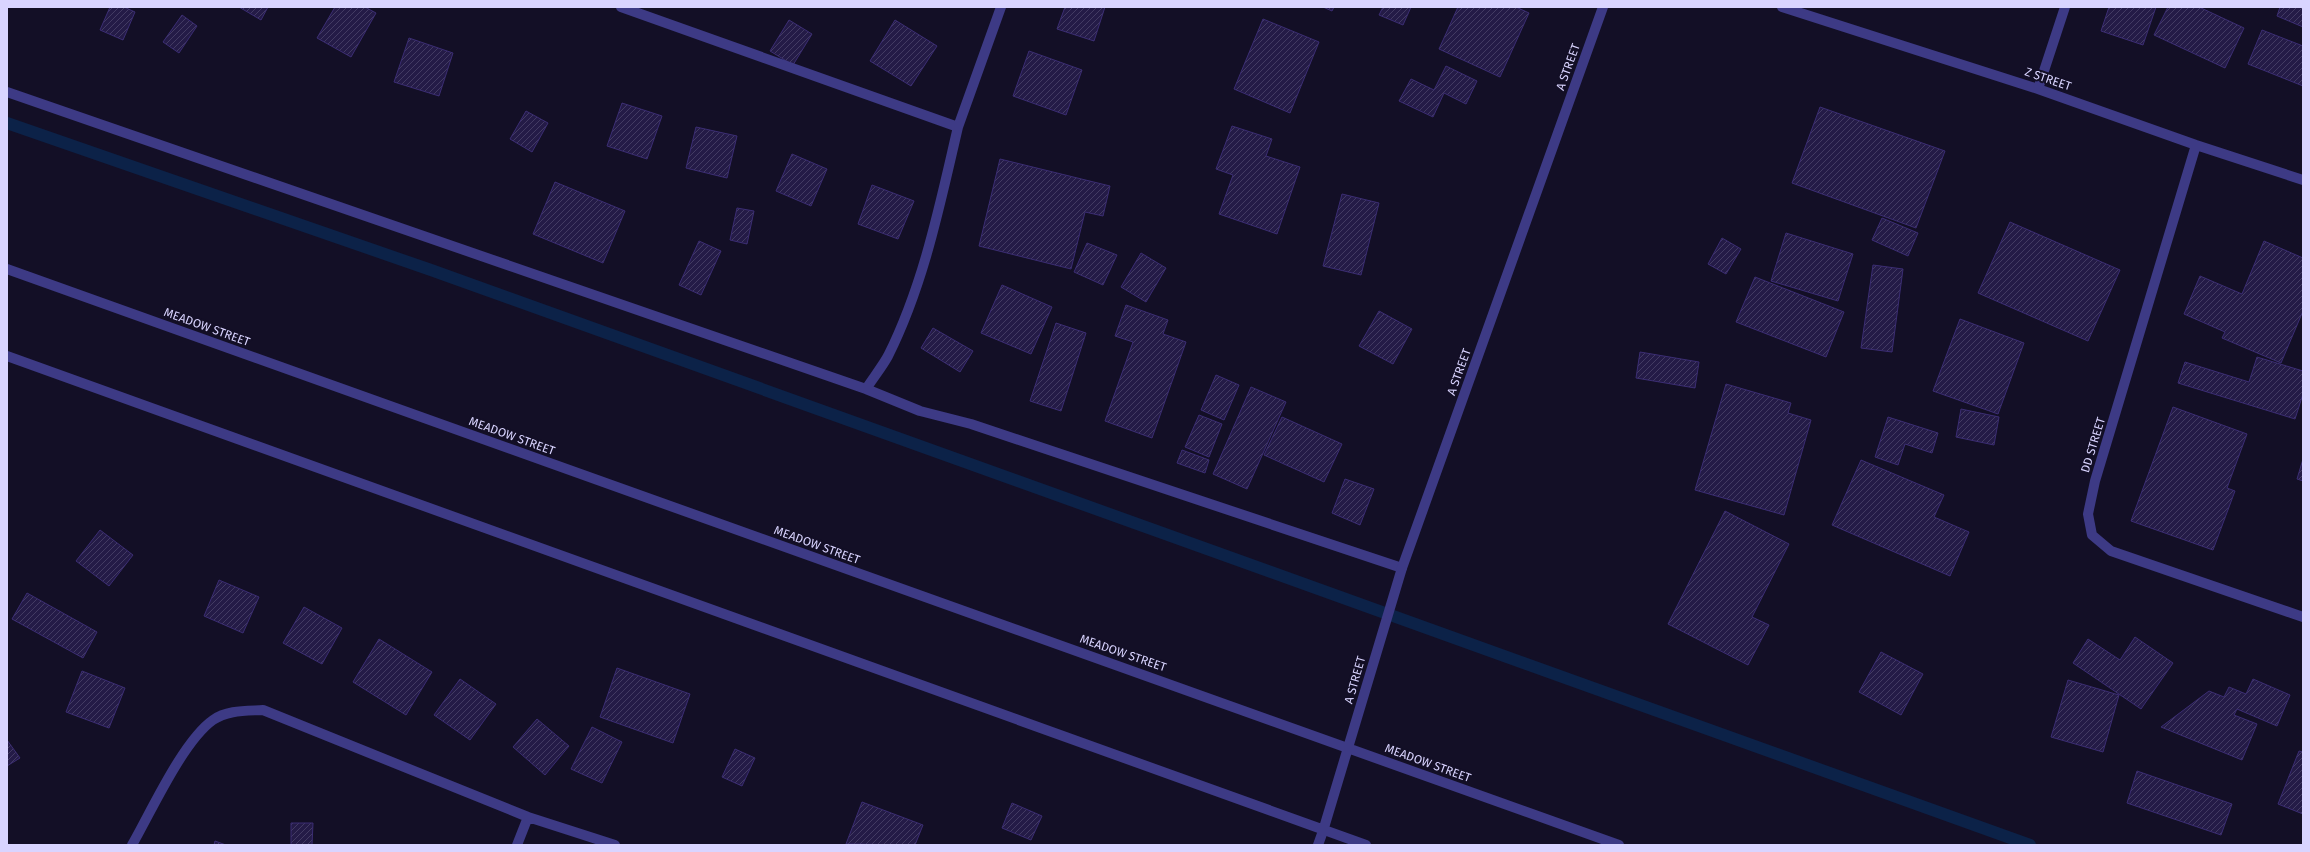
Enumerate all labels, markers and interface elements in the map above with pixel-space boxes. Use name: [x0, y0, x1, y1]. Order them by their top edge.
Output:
street label: A STREET: [1553, 41, 1583, 92]
street label: Z STREET: [2023, 65, 2074, 94]
street label: MEADOW STREET: [162, 305, 253, 349]
street label: A STREET: [1444, 346, 1474, 397]
street label: MEADOW STREET: [467, 414, 558, 458]
street label: DD STREET: [2078, 415, 2108, 475]
street label: MEADOW STREET: [772, 523, 863, 567]
street label: MEADOW STREET: [1078, 632, 1169, 675]
street label: A STREET: [1342, 654, 1369, 705]
street label: MEADOW STREET: [1383, 741, 1474, 785]

